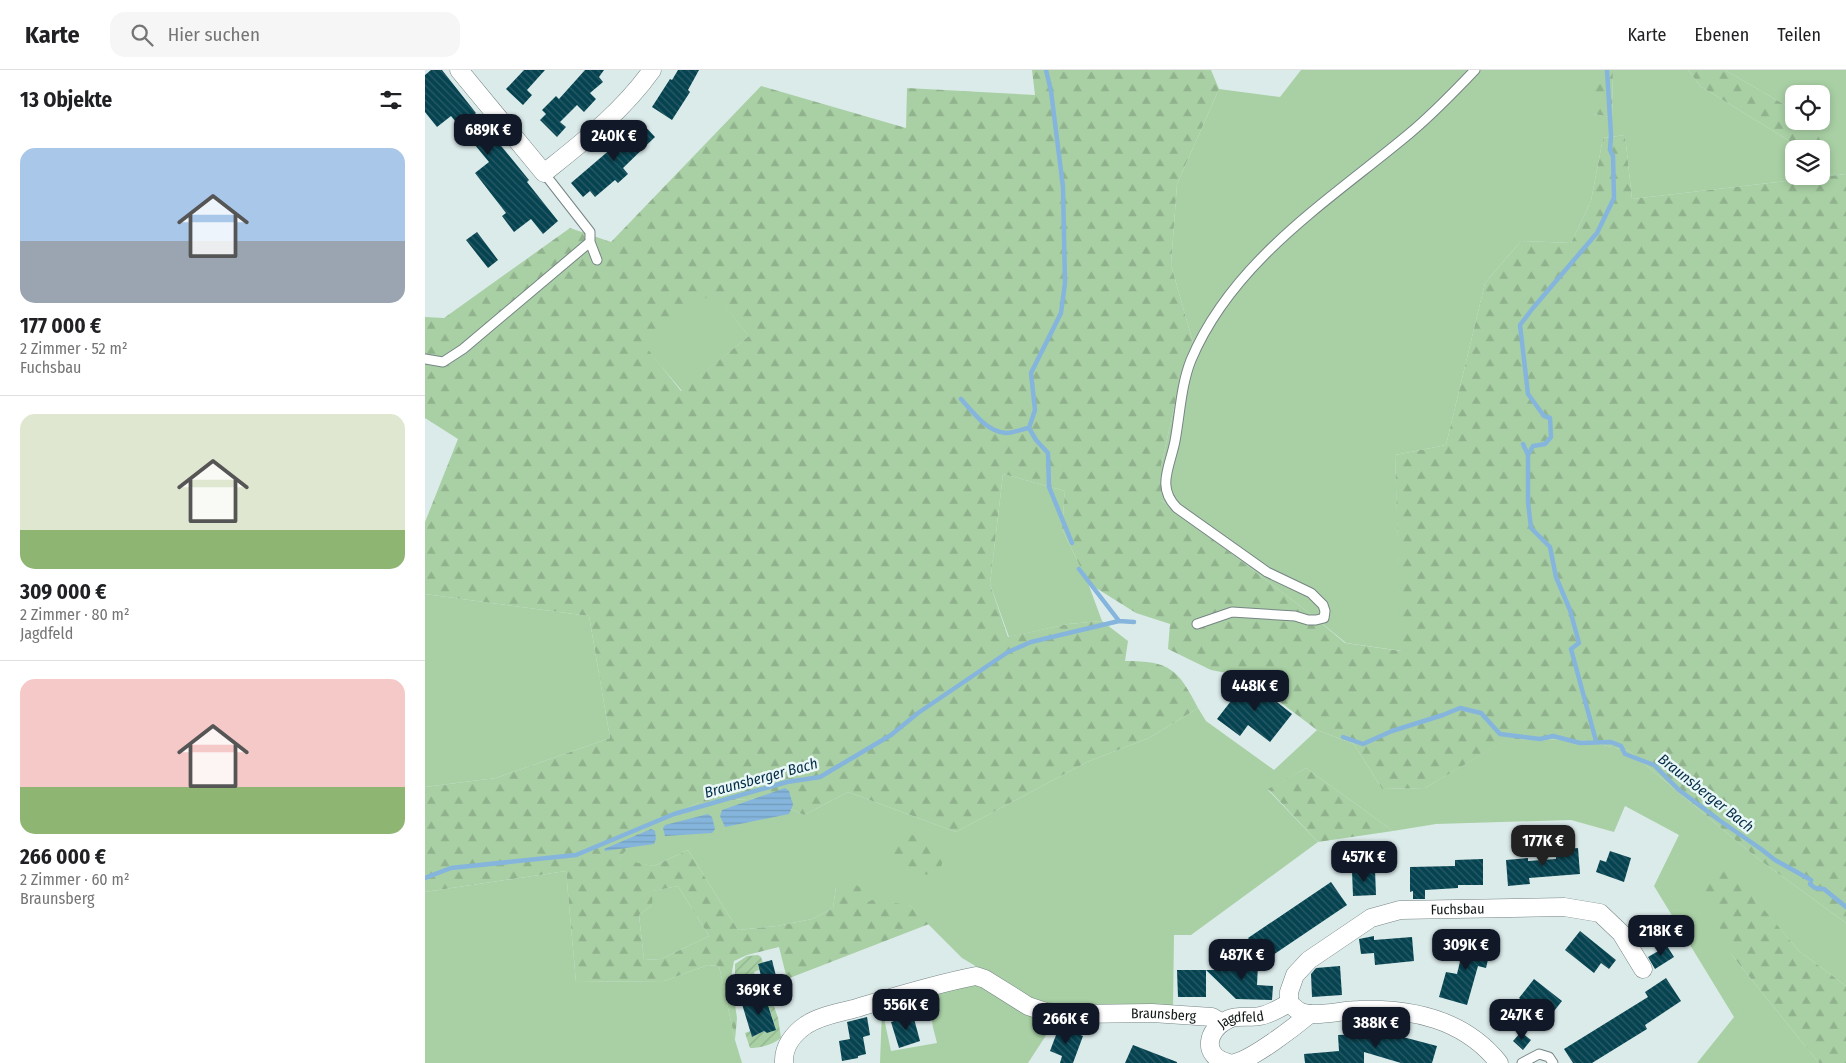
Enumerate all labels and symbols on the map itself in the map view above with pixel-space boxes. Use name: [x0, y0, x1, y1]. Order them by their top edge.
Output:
pin: 689K €: [447, 114, 529, 156]
pin: 240K €: [573, 119, 655, 162]
pin: 448K €: [1214, 670, 1296, 712]
water label: Braunsberger Bach: [1655, 750, 1757, 836]
water label: Braunsberger Bach: [702, 754, 820, 802]
pin: 177K €: [1502, 824, 1584, 867]
pin: 457K €: [1323, 840, 1405, 883]
street label: Fuchsbau: [1430, 900, 1485, 918]
pin: 218K €: [1620, 914, 1702, 957]
pin: 309K €: [1425, 928, 1507, 971]
pin: 487K €: [1201, 938, 1283, 981]
pin: 369K €: [718, 974, 800, 1016]
pin: 556K €: [865, 988, 947, 1031]
pin: 247K €: [1481, 998, 1563, 1041]
pin: 266K €: [1025, 1002, 1107, 1045]
street label: Braunsberg: [1131, 1004, 1197, 1024]
pin: 388K €: [1335, 1006, 1417, 1049]
street label: Jagdfeld: [1214, 1007, 1265, 1032]

